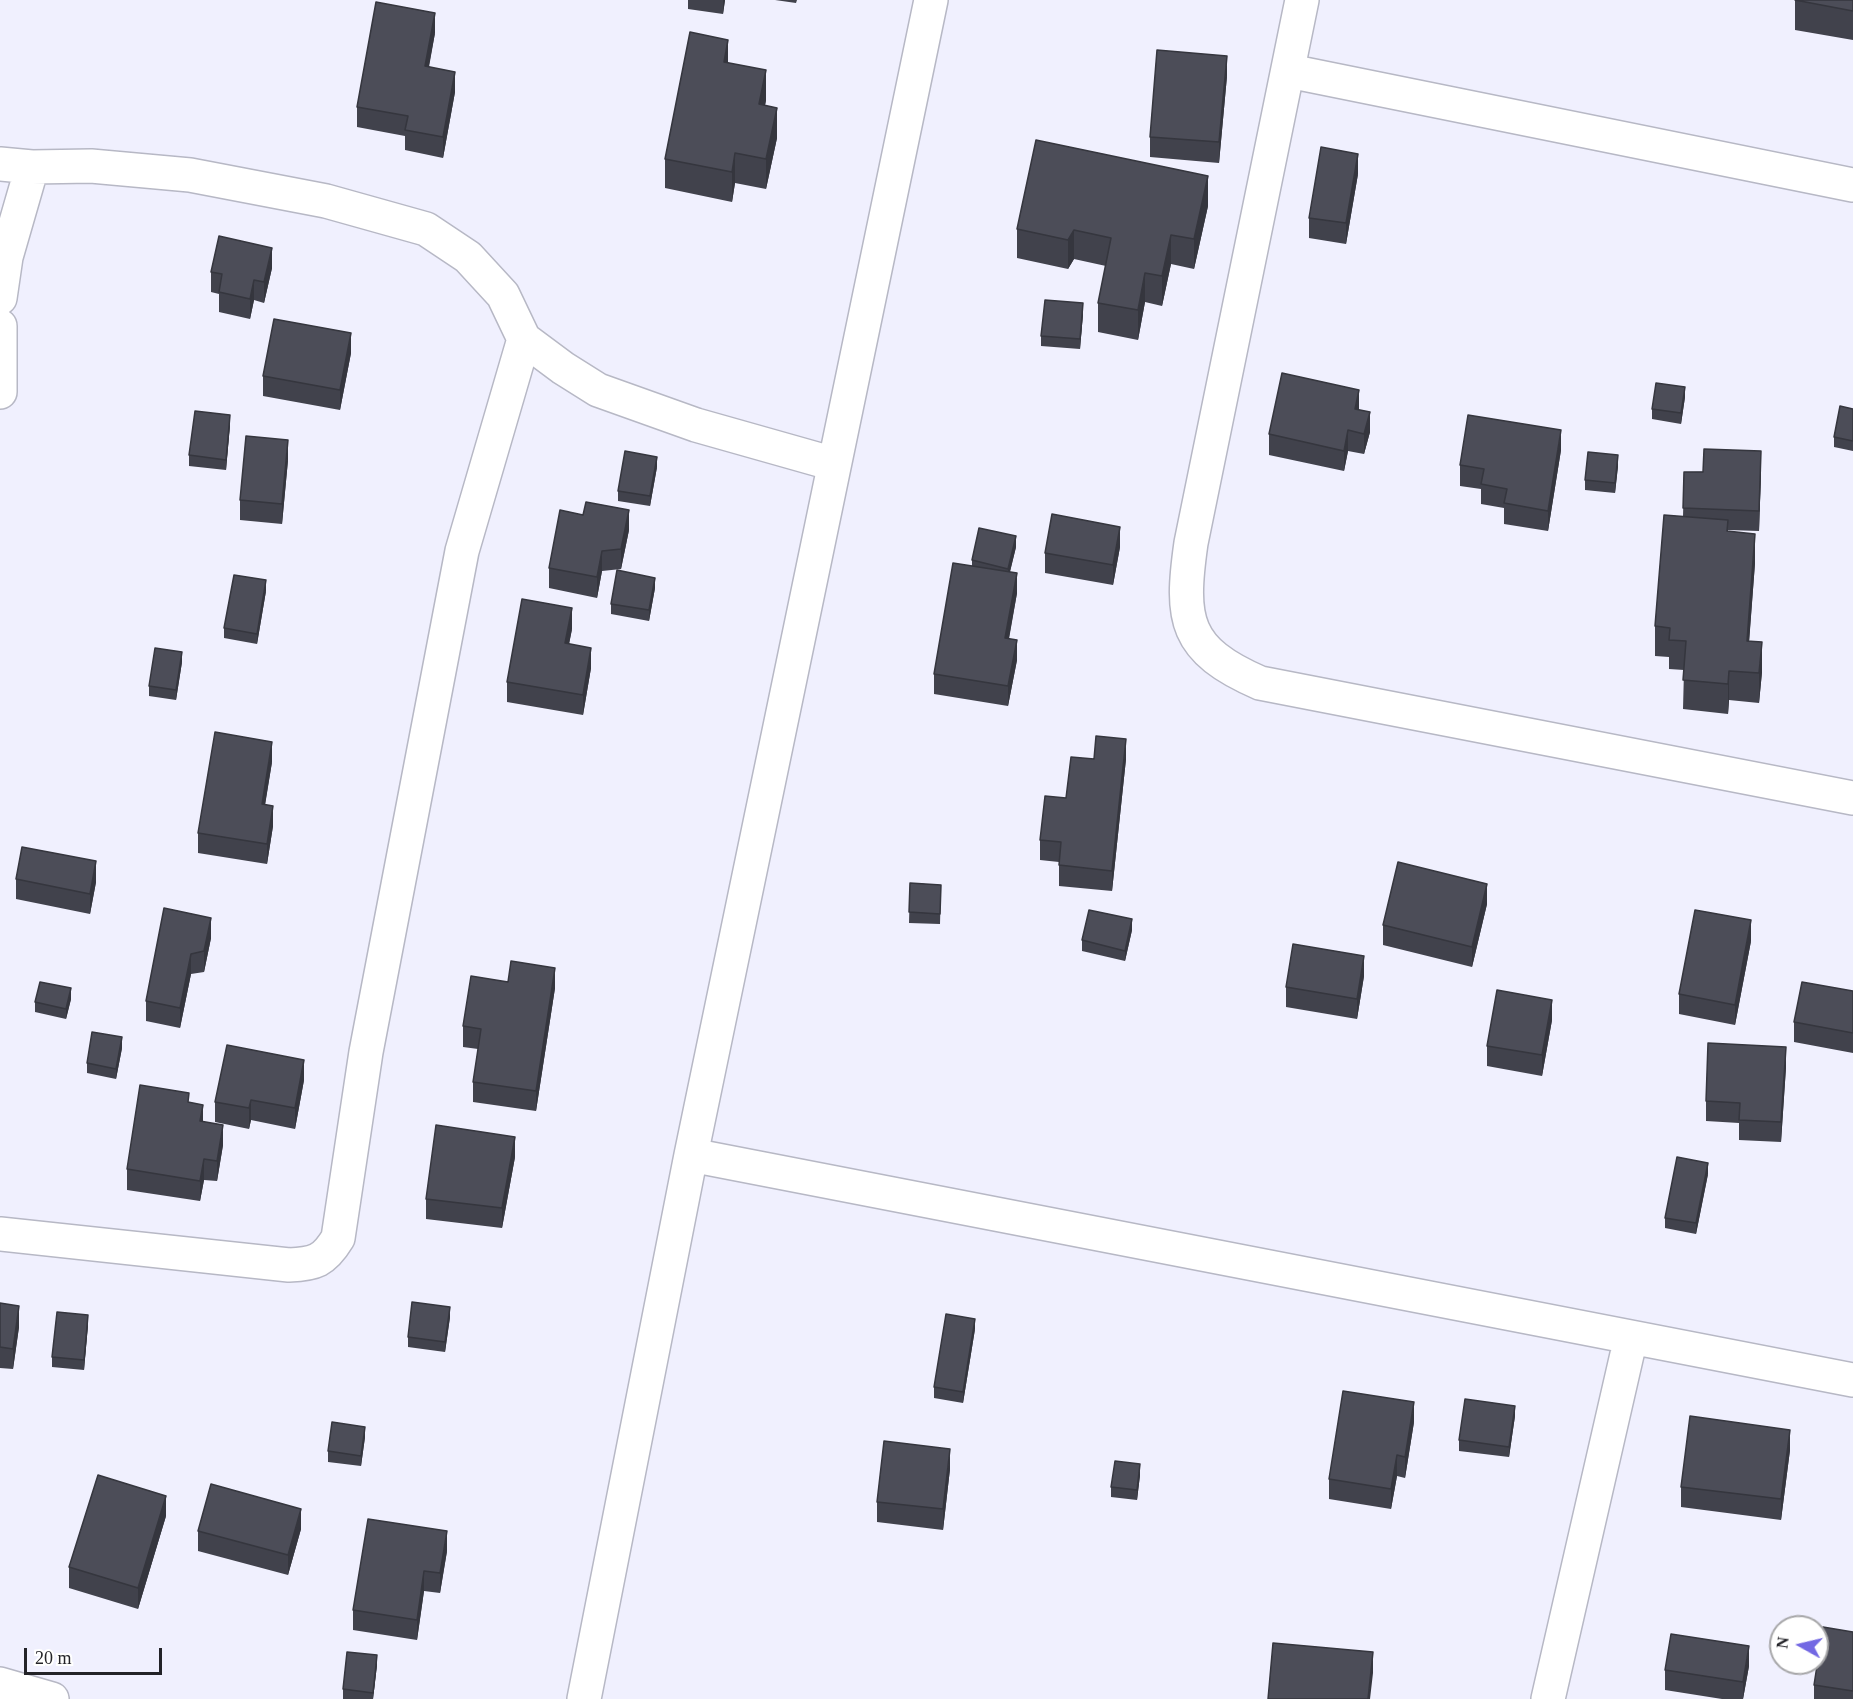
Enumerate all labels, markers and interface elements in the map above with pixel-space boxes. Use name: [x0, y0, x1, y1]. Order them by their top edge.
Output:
north arrow: [1769, 1615, 1829, 1675]
scale bar: [27, 1636, 165, 1674]
text: N: [1773, 1636, 1792, 1650]
text: 20 m: [35, 1648, 72, 1668]

